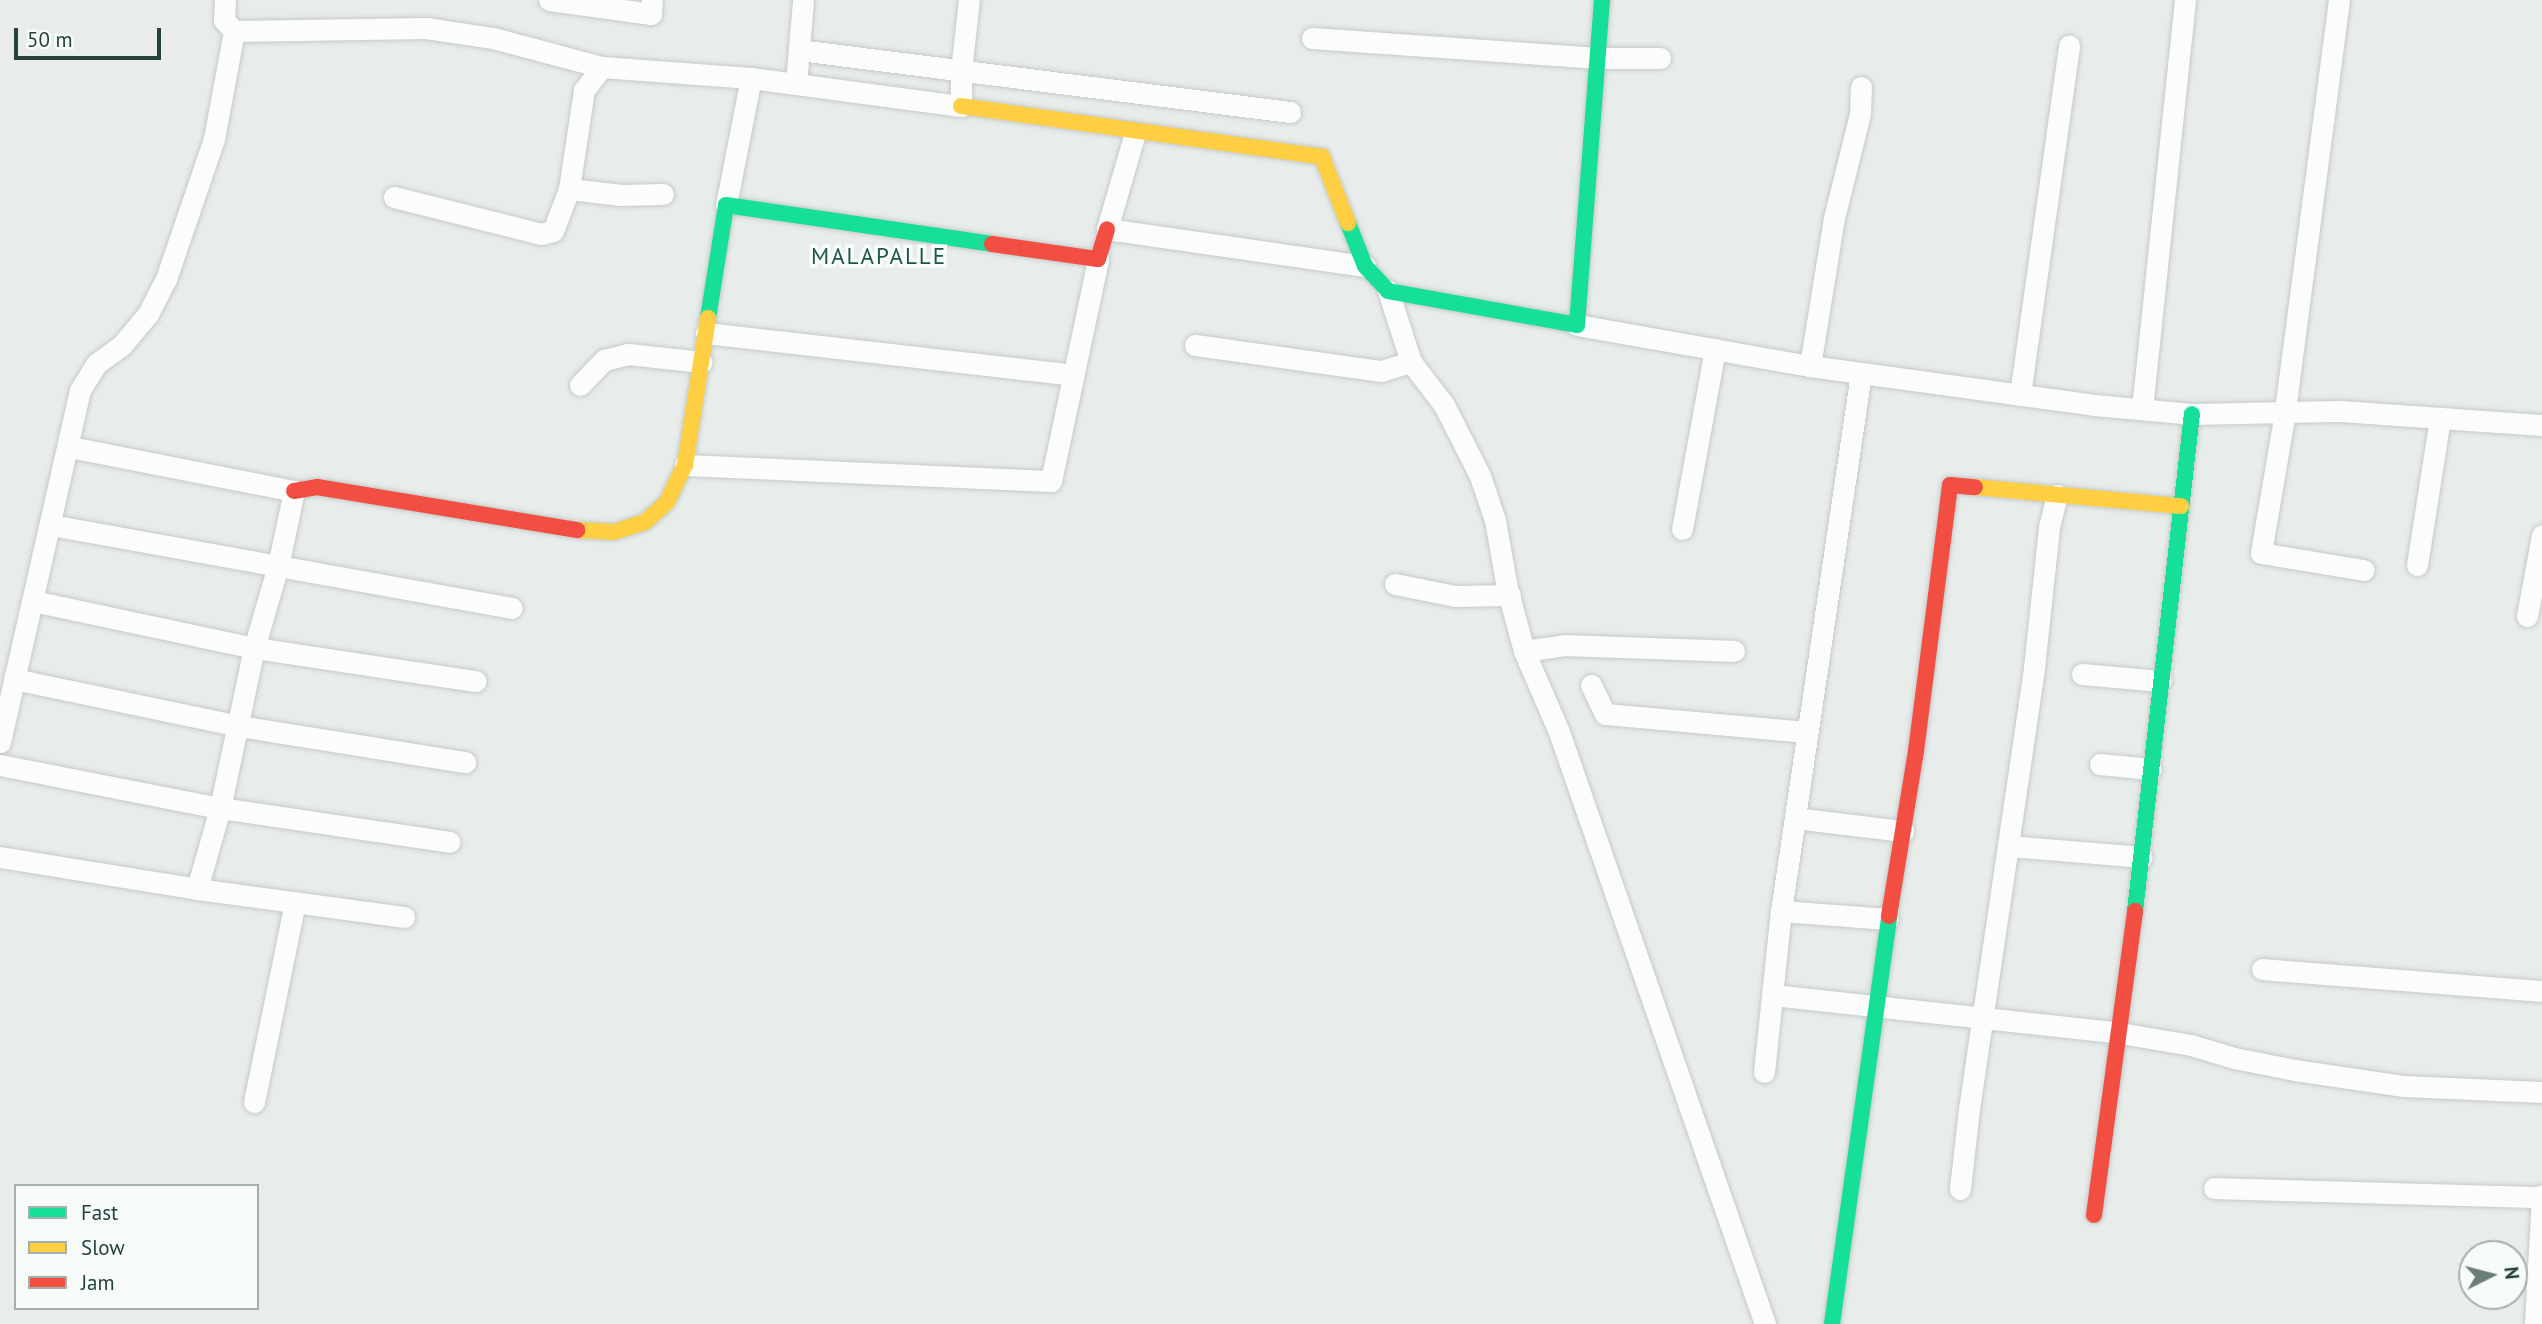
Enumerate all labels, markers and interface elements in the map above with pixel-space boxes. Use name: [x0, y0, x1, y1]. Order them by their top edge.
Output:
scale bar: [18, 14, 164, 58]
text: 50 m: [27, 26, 73, 53]
district label: MALAPALLE: [812, 242, 946, 270]
legend: [14, 1184, 259, 1310]
text: Fast: [81, 1199, 118, 1226]
text: Slow: [81, 1234, 125, 1261]
north arrow: [2458, 1240, 2528, 1310]
text: N: [2499, 1266, 2524, 1280]
text: Jam: [81, 1269, 115, 1296]

